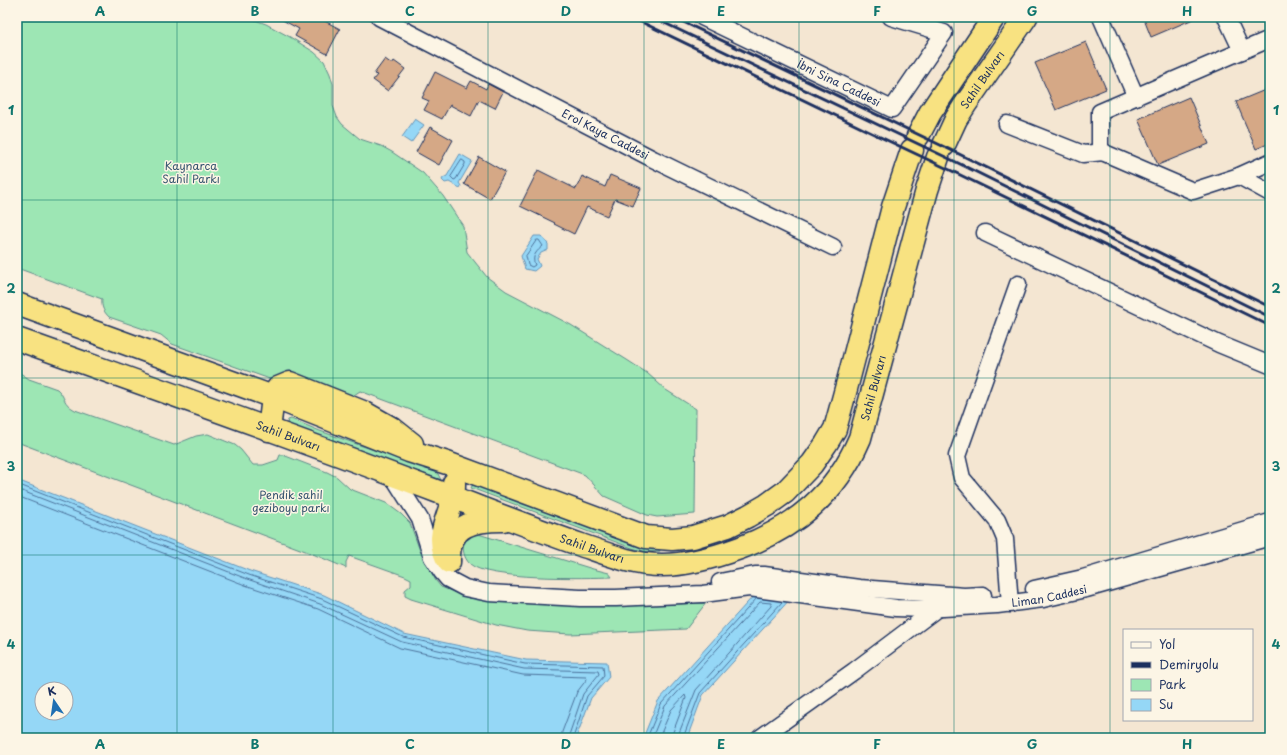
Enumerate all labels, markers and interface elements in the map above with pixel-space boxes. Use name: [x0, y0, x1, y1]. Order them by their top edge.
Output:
text: A: [95, 1, 105, 20]
text: B: [251, 1, 260, 20]
text: C: [405, 1, 415, 20]
text: D: [561, 1, 571, 20]
text: E: [717, 1, 725, 20]
text: F: [873, 1, 881, 20]
text: G: [1027, 1, 1037, 20]
text: H: [1182, 1, 1192, 20]
street label: Sahil Bulvarı: [956, 47, 1008, 112]
street label: İbni Sina Caddesi: [794, 55, 884, 110]
text: 1: [8, 100, 14, 119]
text: 1: [1273, 100, 1279, 119]
street label: Erol Kaya Caddesi: [559, 104, 652, 164]
park label: Kaynarca Sahil Parkı: [162, 157, 220, 187]
text: 2: [6, 278, 16, 297]
text: 2: [1271, 278, 1281, 297]
street label: Sahil Bulvarı: [856, 353, 890, 423]
street label: Sahil Bulvarı: [254, 416, 323, 455]
text: 3: [7, 456, 16, 475]
text: 3: [1272, 456, 1281, 475]
park label: Pendik sahil geziboyu parkı: [252, 486, 330, 516]
street label: Sahil Bulvarı: [557, 529, 626, 567]
street label: Liman Caddesi: [1010, 580, 1089, 611]
legend: [1123, 629, 1253, 721]
text: 4: [7, 634, 16, 653]
text: 4: [1272, 634, 1281, 653]
text: Yol: [1159, 635, 1175, 653]
text: Demiryolu: [1159, 655, 1219, 673]
text: Park: [1159, 675, 1186, 693]
north arrow: [34, 681, 74, 721]
text: K: [46, 682, 57, 700]
text: Su: [1159, 695, 1173, 713]
text: A: [95, 734, 105, 753]
text: B: [251, 734, 260, 753]
text: C: [405, 734, 415, 753]
text: D: [561, 734, 571, 753]
text: E: [717, 734, 725, 753]
text: F: [873, 734, 881, 753]
text: G: [1027, 734, 1037, 753]
text: H: [1182, 734, 1192, 753]

